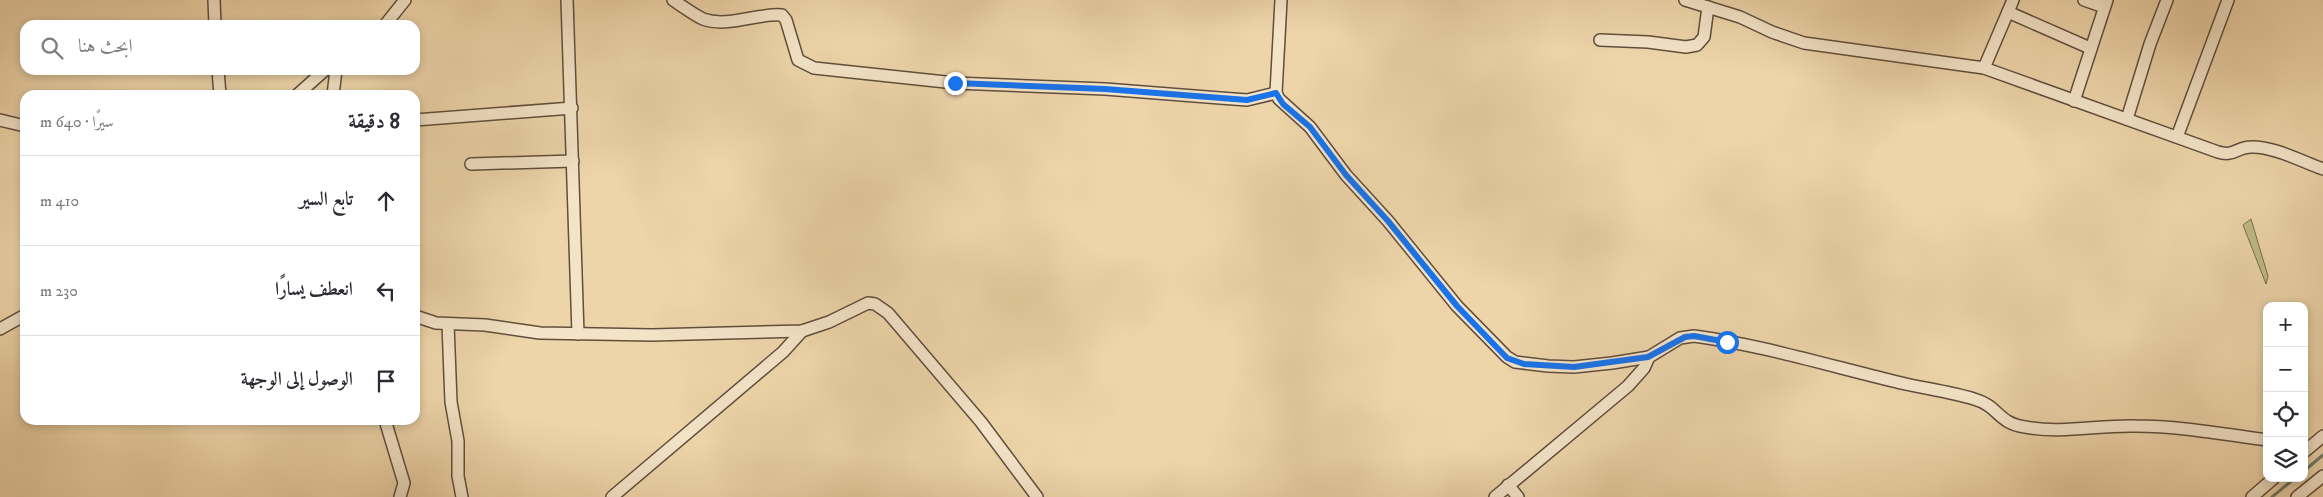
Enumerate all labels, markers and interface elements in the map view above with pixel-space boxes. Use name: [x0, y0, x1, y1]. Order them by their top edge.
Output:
search box: [20, 20, 420, 75]
icon: search: [38, 34, 66, 62]
text: ابحث هنا: [78, 35, 133, 58]
route end: [944, 72, 967, 95]
text: 8 دقيقة: [348, 109, 400, 135]
text: سيرًا · 640 m: [40, 112, 114, 132]
icon: ahead: [372, 187, 400, 215]
text: تابع السير: [299, 188, 353, 211]
text: 410 m: [40, 191, 79, 211]
icon: left: [372, 277, 400, 305]
text: انعطف يسارًا: [275, 278, 353, 301]
text: 230 m: [40, 281, 78, 301]
map controls: [2263, 302, 2308, 482]
button: +: [2263, 302, 2308, 347]
route start: [1716, 331, 1739, 354]
button: −: [2263, 347, 2308, 392]
icon: arrive: [372, 367, 400, 395]
text: الوصول إلى الوجهة: [241, 368, 353, 391]
button: locate: [2263, 392, 2308, 437]
button: layers: [2263, 437, 2308, 482]

